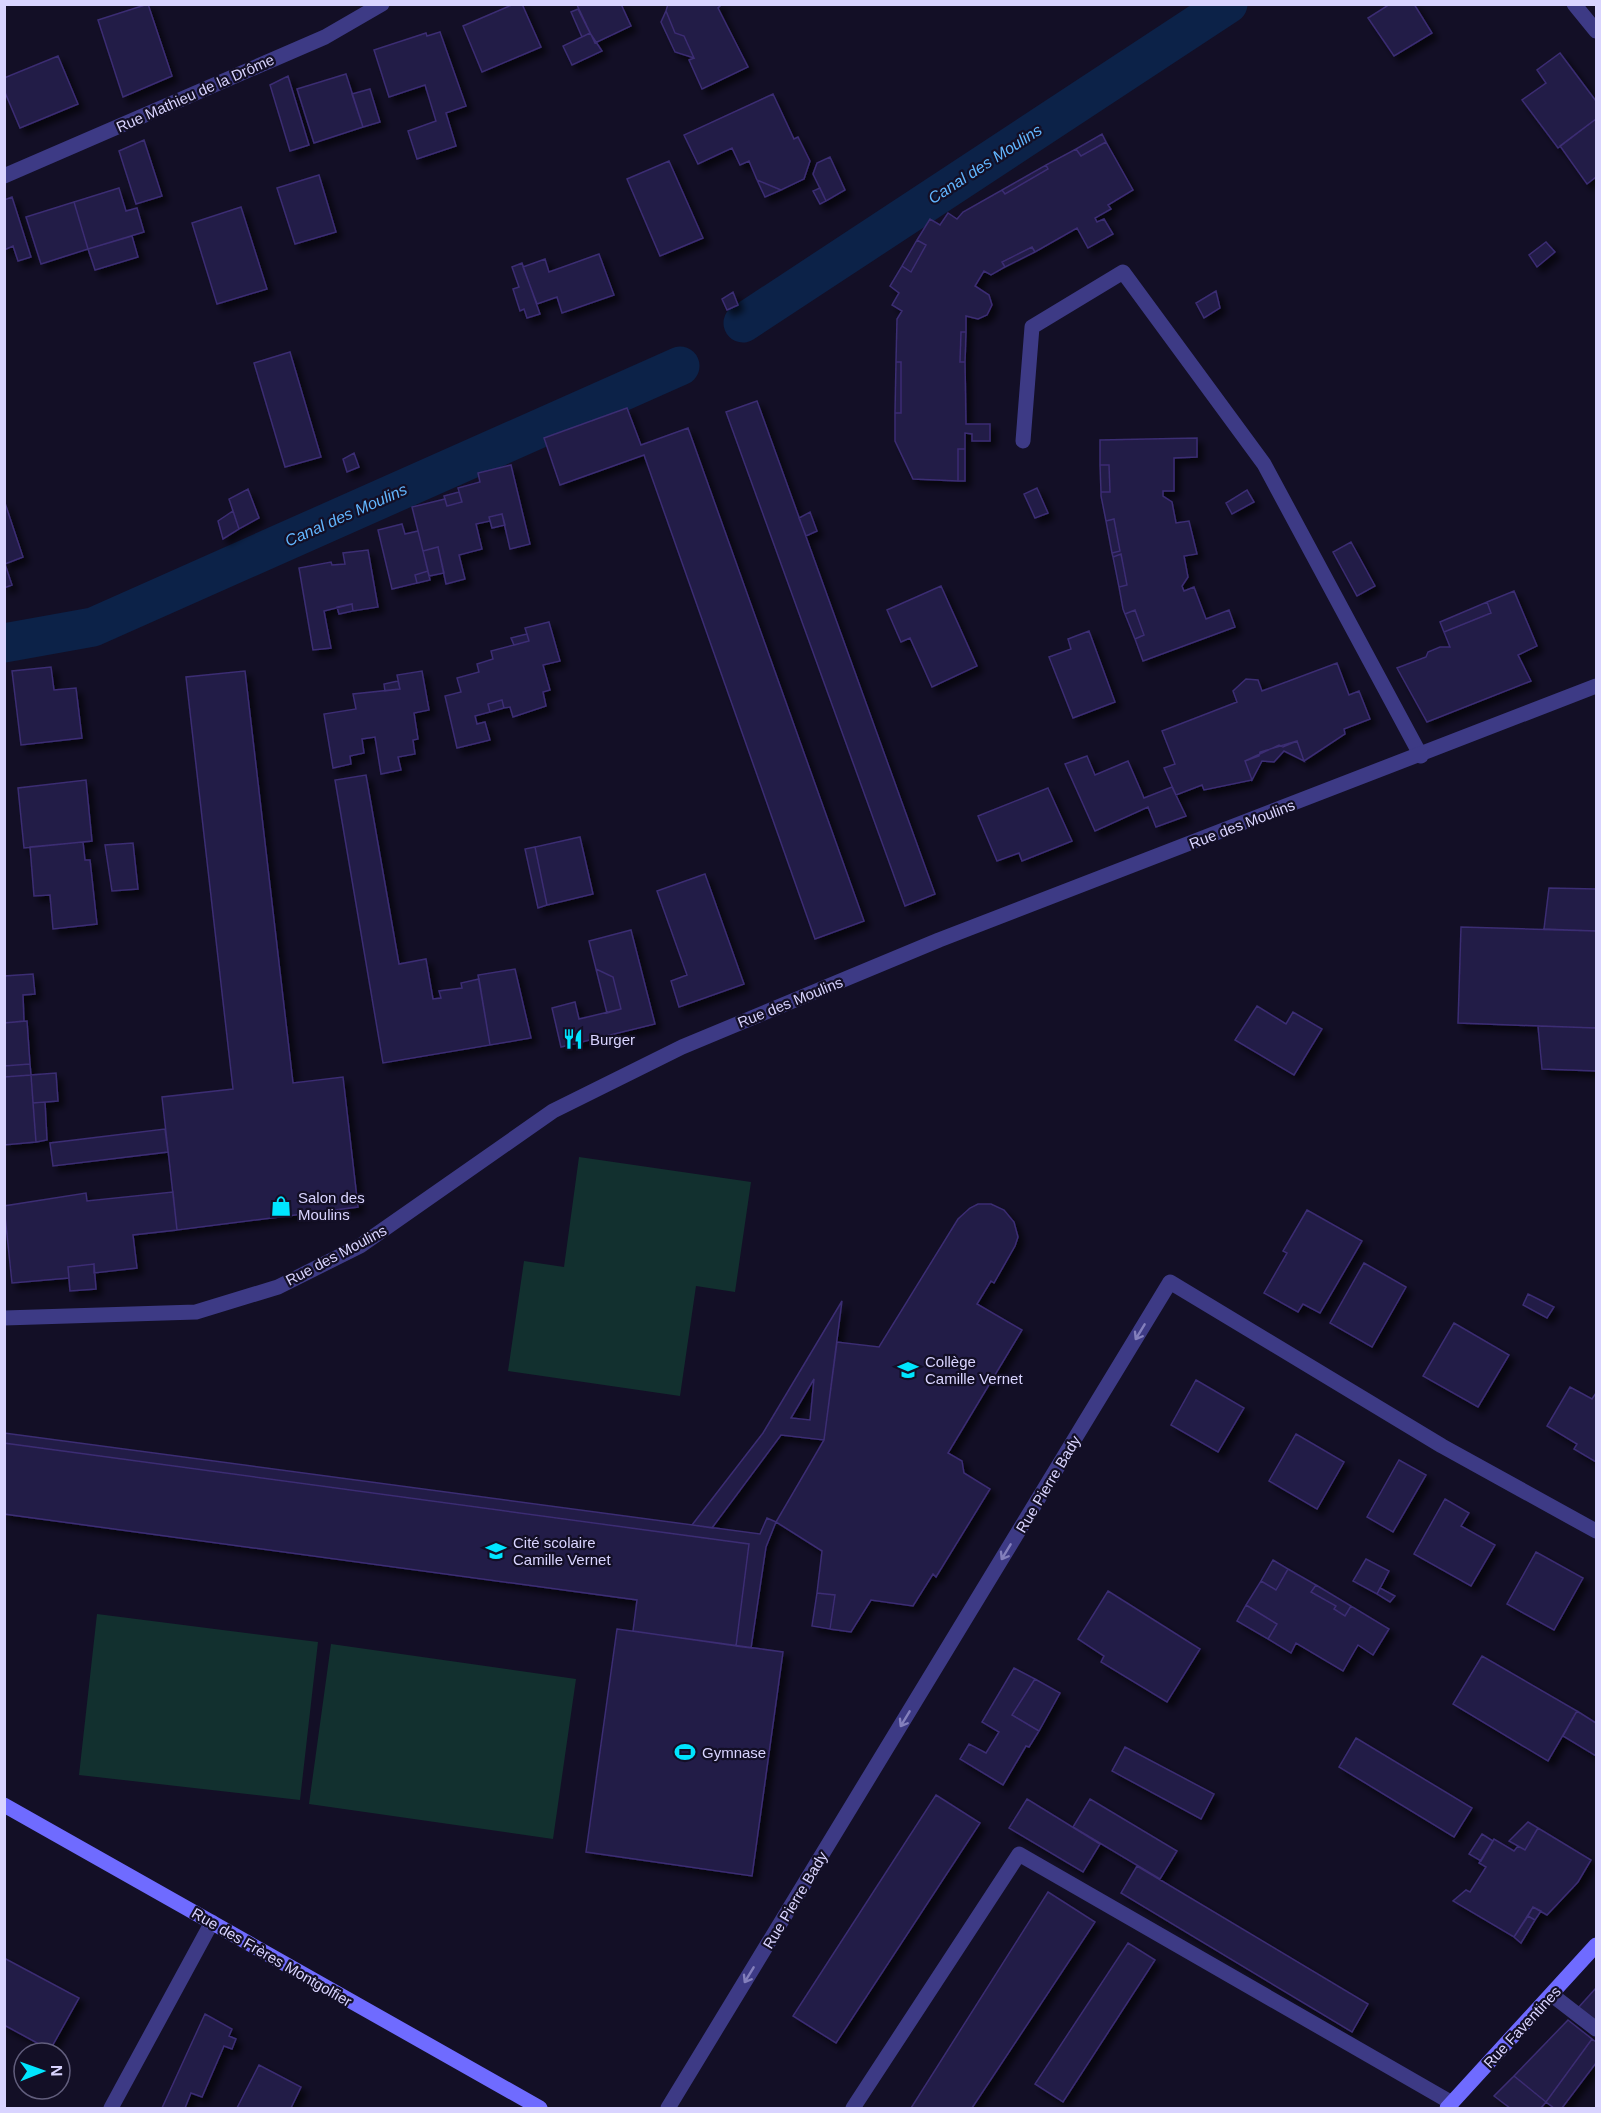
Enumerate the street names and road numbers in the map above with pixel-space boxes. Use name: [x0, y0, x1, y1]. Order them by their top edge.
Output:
street label: Rue Mathieu de la Drôme: [113, 50, 277, 136]
street label: Rue des Moulins: [1187, 796, 1297, 852]
street label: Rue des Moulins: [735, 973, 845, 1031]
street label: Rue des Moulins: [283, 1221, 389, 1289]
street label: Rue Pierre Bady: [1012, 1432, 1084, 1536]
street label: Rue Pierre Bady: [759, 1848, 831, 1952]
street label: Rue des Frères Montgolfier: [189, 1904, 355, 2010]
street label: Rue Faventines: [1480, 1983, 1564, 2071]

